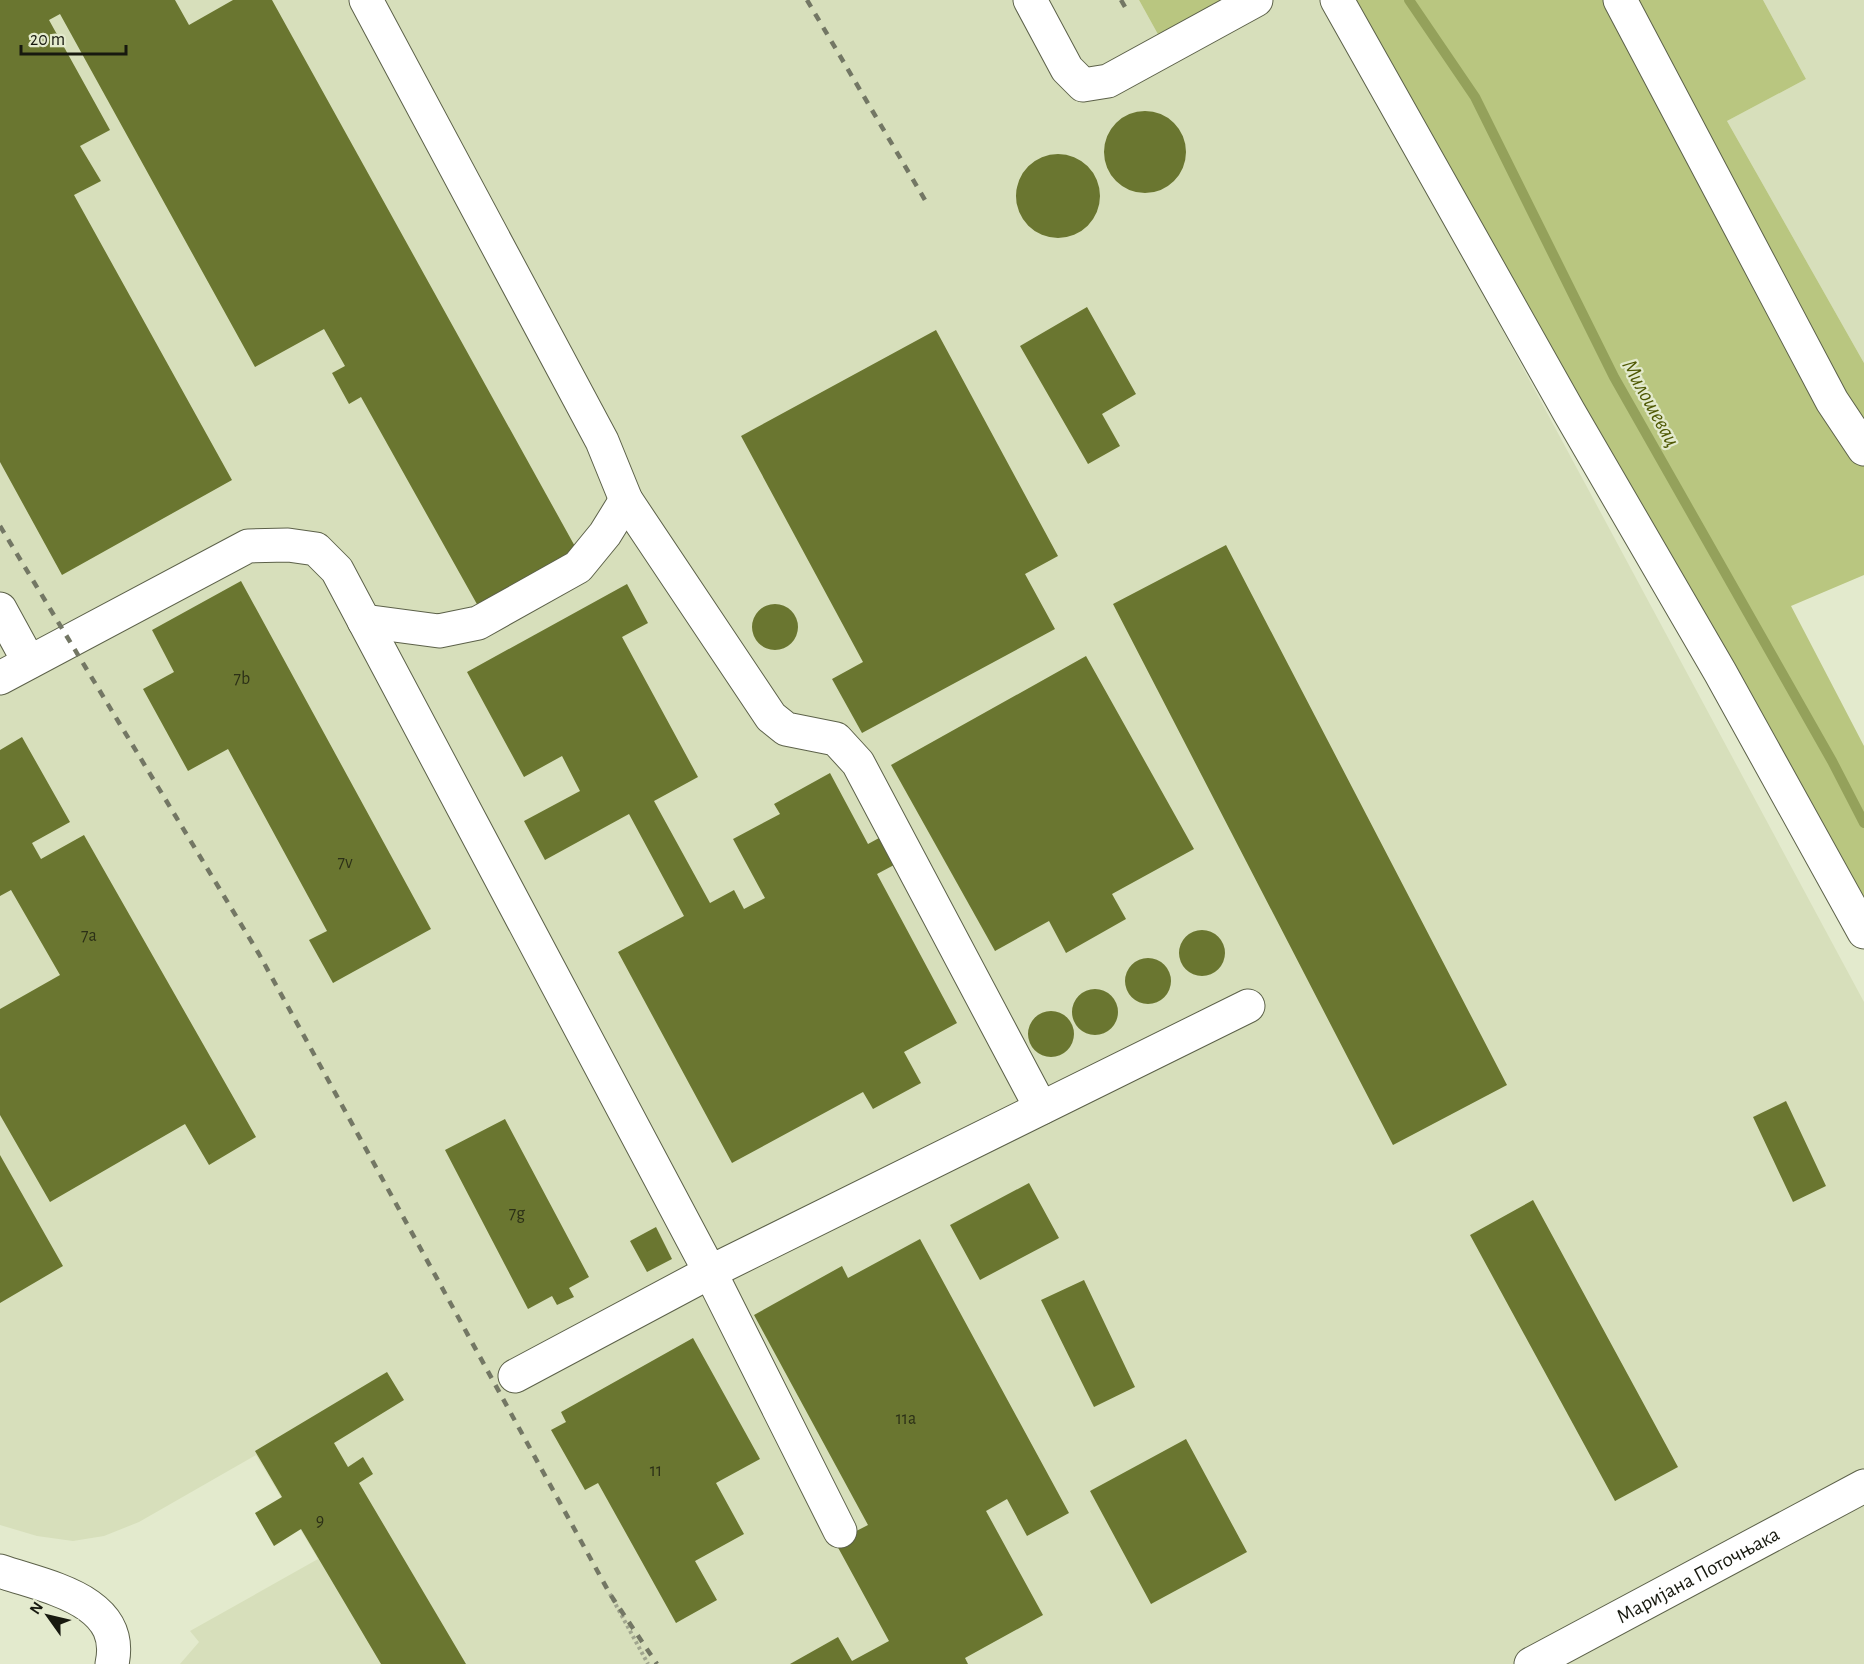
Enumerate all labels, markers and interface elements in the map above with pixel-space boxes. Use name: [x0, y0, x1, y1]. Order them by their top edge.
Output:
scale bar: [21, 18, 126, 56]
text: 20 m: [30, 31, 65, 49]
water label: Милошевац: [1618, 356, 1684, 450]
house number: 7b: [234, 670, 250, 688]
house number: 7v: [337, 854, 353, 872]
house number: 7a: [81, 927, 97, 945]
house number: 7g: [509, 1205, 525, 1223]
house number: 11a: [896, 1410, 916, 1428]
house number: 11: [650, 1462, 662, 1480]
house number: 9: [316, 1512, 324, 1530]
street label: Маријана Поточњака: [1613, 1523, 1783, 1627]
north arrow: [18, 1586, 78, 1646]
text: N: [27, 1599, 46, 1617]

